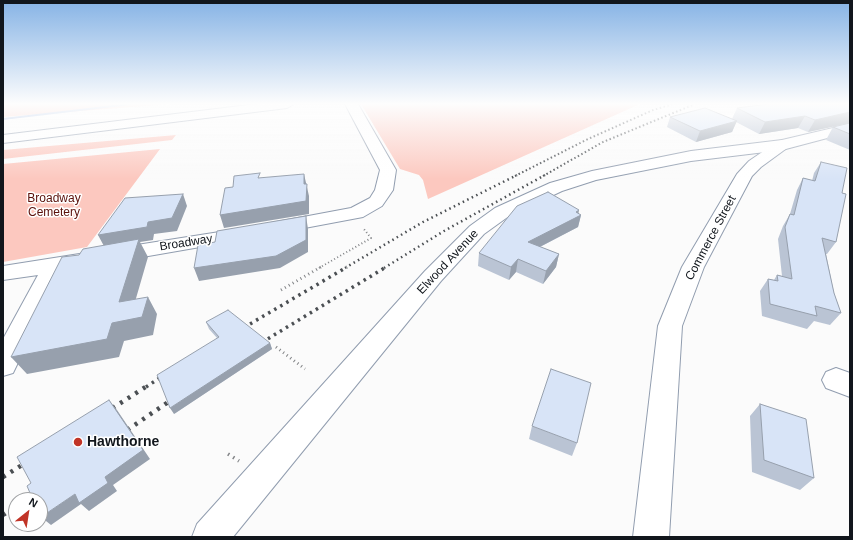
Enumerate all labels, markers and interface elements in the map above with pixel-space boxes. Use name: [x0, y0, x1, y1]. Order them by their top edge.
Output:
park label: Broadway Cemetery: [27, 192, 81, 220]
street label: Commerce Street: [683, 193, 739, 283]
street label: Elwood Avenue: [414, 227, 482, 297]
street label: Broadway: [159, 232, 213, 254]
place label: Hawthorne: [87, 434, 159, 450]
marker: Hawthorne: [72, 436, 84, 448]
north arrow: [8, 492, 48, 532]
text: N: [27, 495, 40, 510]

